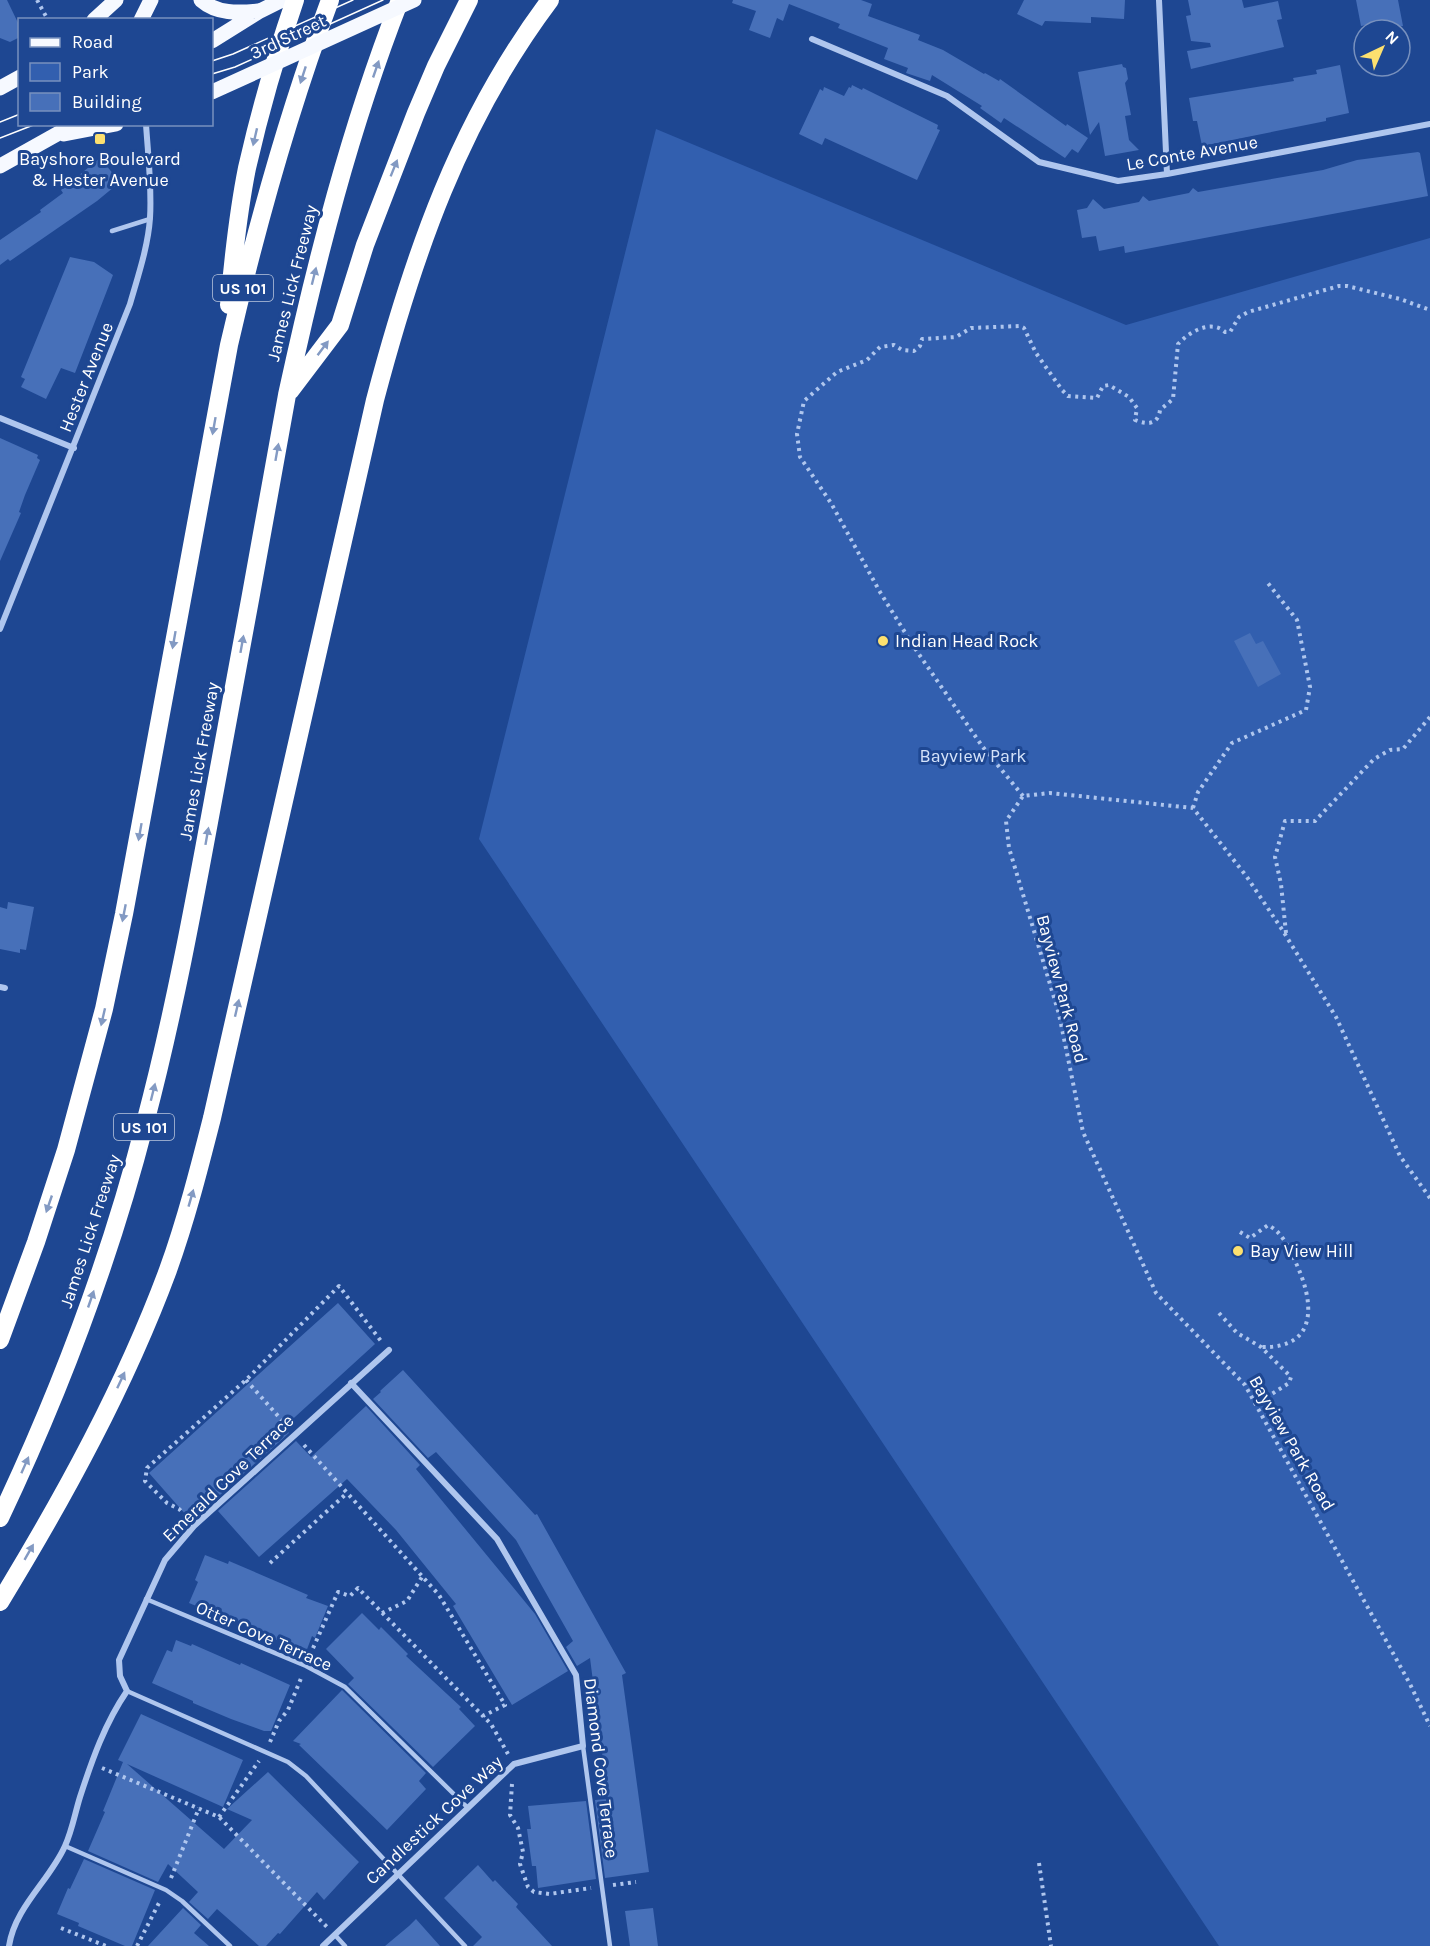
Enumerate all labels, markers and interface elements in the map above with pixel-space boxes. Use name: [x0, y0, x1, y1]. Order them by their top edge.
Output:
street label: 3rd Street: [246, 10, 330, 64]
legend: [18, 18, 213, 126]
north arrow: [1352, 18, 1412, 78]
text: N: [1381, 27, 1403, 48]
text: Road: [72, 31, 113, 53]
one-way arrow: [371, 60, 381, 78]
text: Park: [72, 61, 109, 83]
one-way arrow: [298, 66, 307, 84]
text: Building: [72, 91, 142, 113]
one-way arrow: [250, 128, 259, 147]
street label: Le Conte Avenue: [1125, 131, 1259, 175]
marker: Bayshore Boulevard & Hester Avenue: [93, 132, 107, 146]
place label: Bayshore Boulevard & Hester Avenue: [19, 148, 181, 191]
one-way arrow: [390, 159, 399, 177]
street label: James Lick Freeway: [262, 202, 322, 363]
one-way arrow: [309, 267, 319, 285]
road number: US 101: [213, 275, 273, 301]
street label: Hester Avenue: [54, 319, 118, 435]
one-way arrow: [316, 340, 329, 356]
one-way arrow: [209, 417, 218, 436]
one-way arrow: [273, 443, 282, 462]
place label: Indian Head Rock: [895, 630, 1038, 652]
one-way arrow: [170, 631, 179, 650]
marker: Indian Head Rock: [876, 634, 890, 648]
one-way arrow: [238, 635, 247, 654]
street label: James Lick Freeway: [174, 680, 224, 842]
park label: Bayview Park: [920, 745, 1026, 767]
one-way arrow: [135, 823, 144, 842]
one-way arrow: [203, 826, 212, 845]
one-way arrow: [120, 904, 129, 923]
street label: Bayview Park Road: [1032, 912, 1092, 1066]
one-way arrow: [232, 999, 242, 1018]
one-way arrow: [97, 1008, 107, 1026]
one-way arrow: [149, 1083, 159, 1101]
road number: US 101: [114, 1114, 174, 1140]
street label: James Lick Freeway: [55, 1151, 125, 1311]
one-way arrow: [187, 1189, 196, 1207]
one-way arrow: [43, 1195, 53, 1213]
place label: Bay View Hill: [1250, 1240, 1353, 1262]
marker: Bay View Hill: [1231, 1244, 1245, 1258]
one-way arrow: [86, 1289, 96, 1307]
one-way arrow: [116, 1371, 125, 1388]
street label: Bayview Park Road: [1244, 1371, 1340, 1515]
street label: Emerald Cove Terrace: [158, 1410, 298, 1546]
one-way arrow: [20, 1456, 29, 1473]
one-way arrow: [24, 1544, 35, 1560]
street label: Otter Cove Terrace: [192, 1596, 336, 1676]
street label: Diamond Cove Terrace: [579, 1677, 623, 1859]
street label: Candlestick Cove Way: [361, 1750, 508, 1889]

